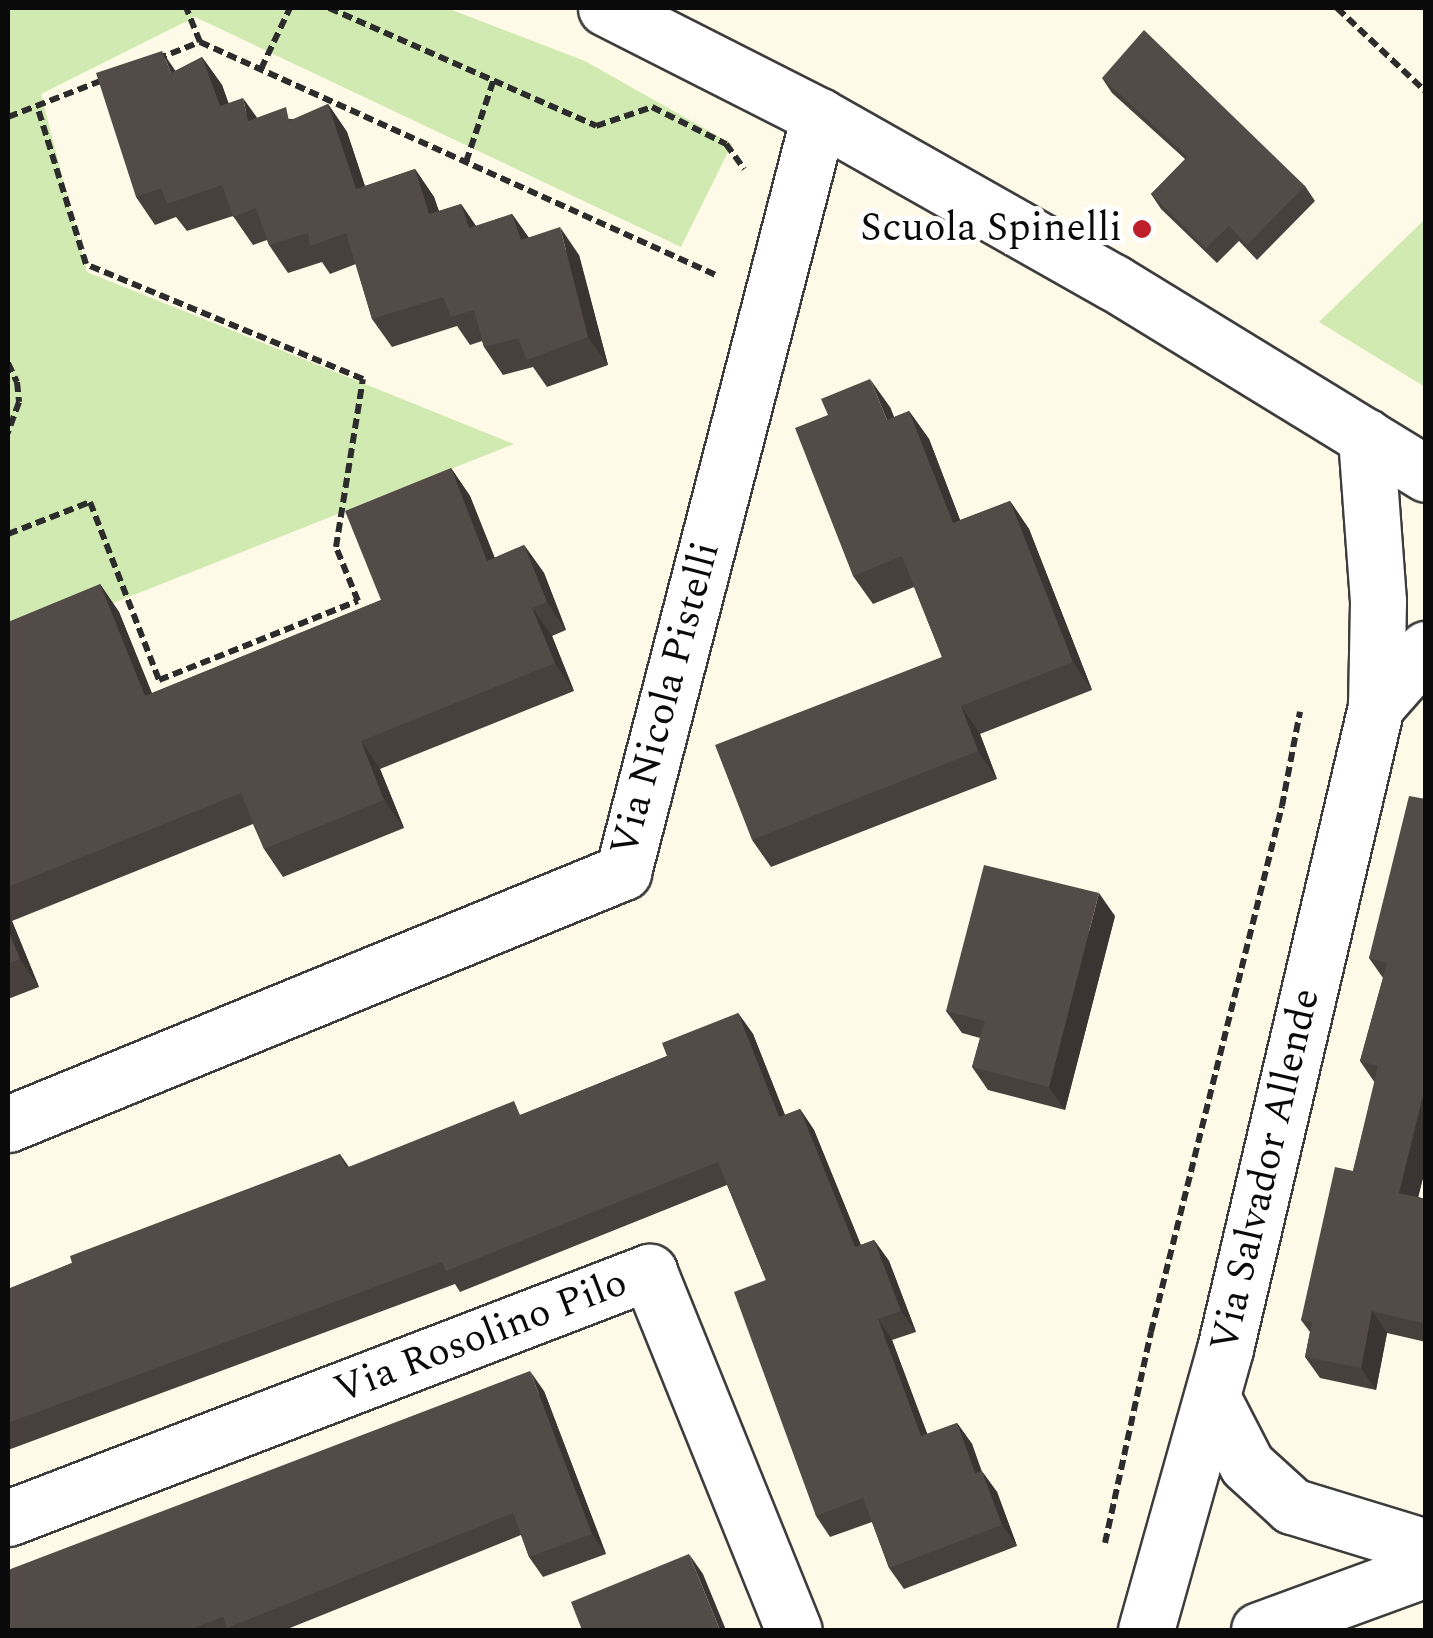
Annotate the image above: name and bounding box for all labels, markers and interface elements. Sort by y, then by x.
place label: Scuola Spinelli [860,205,1122,253]
marker: Scuola Spinelli [1131,218,1153,240]
street label: Via Nicola Pistelli [601,537,731,861]
street label: Via Salvador Allende [1201,984,1331,1356]
street label: Via Rosolino Pilo [328,1259,634,1415]

